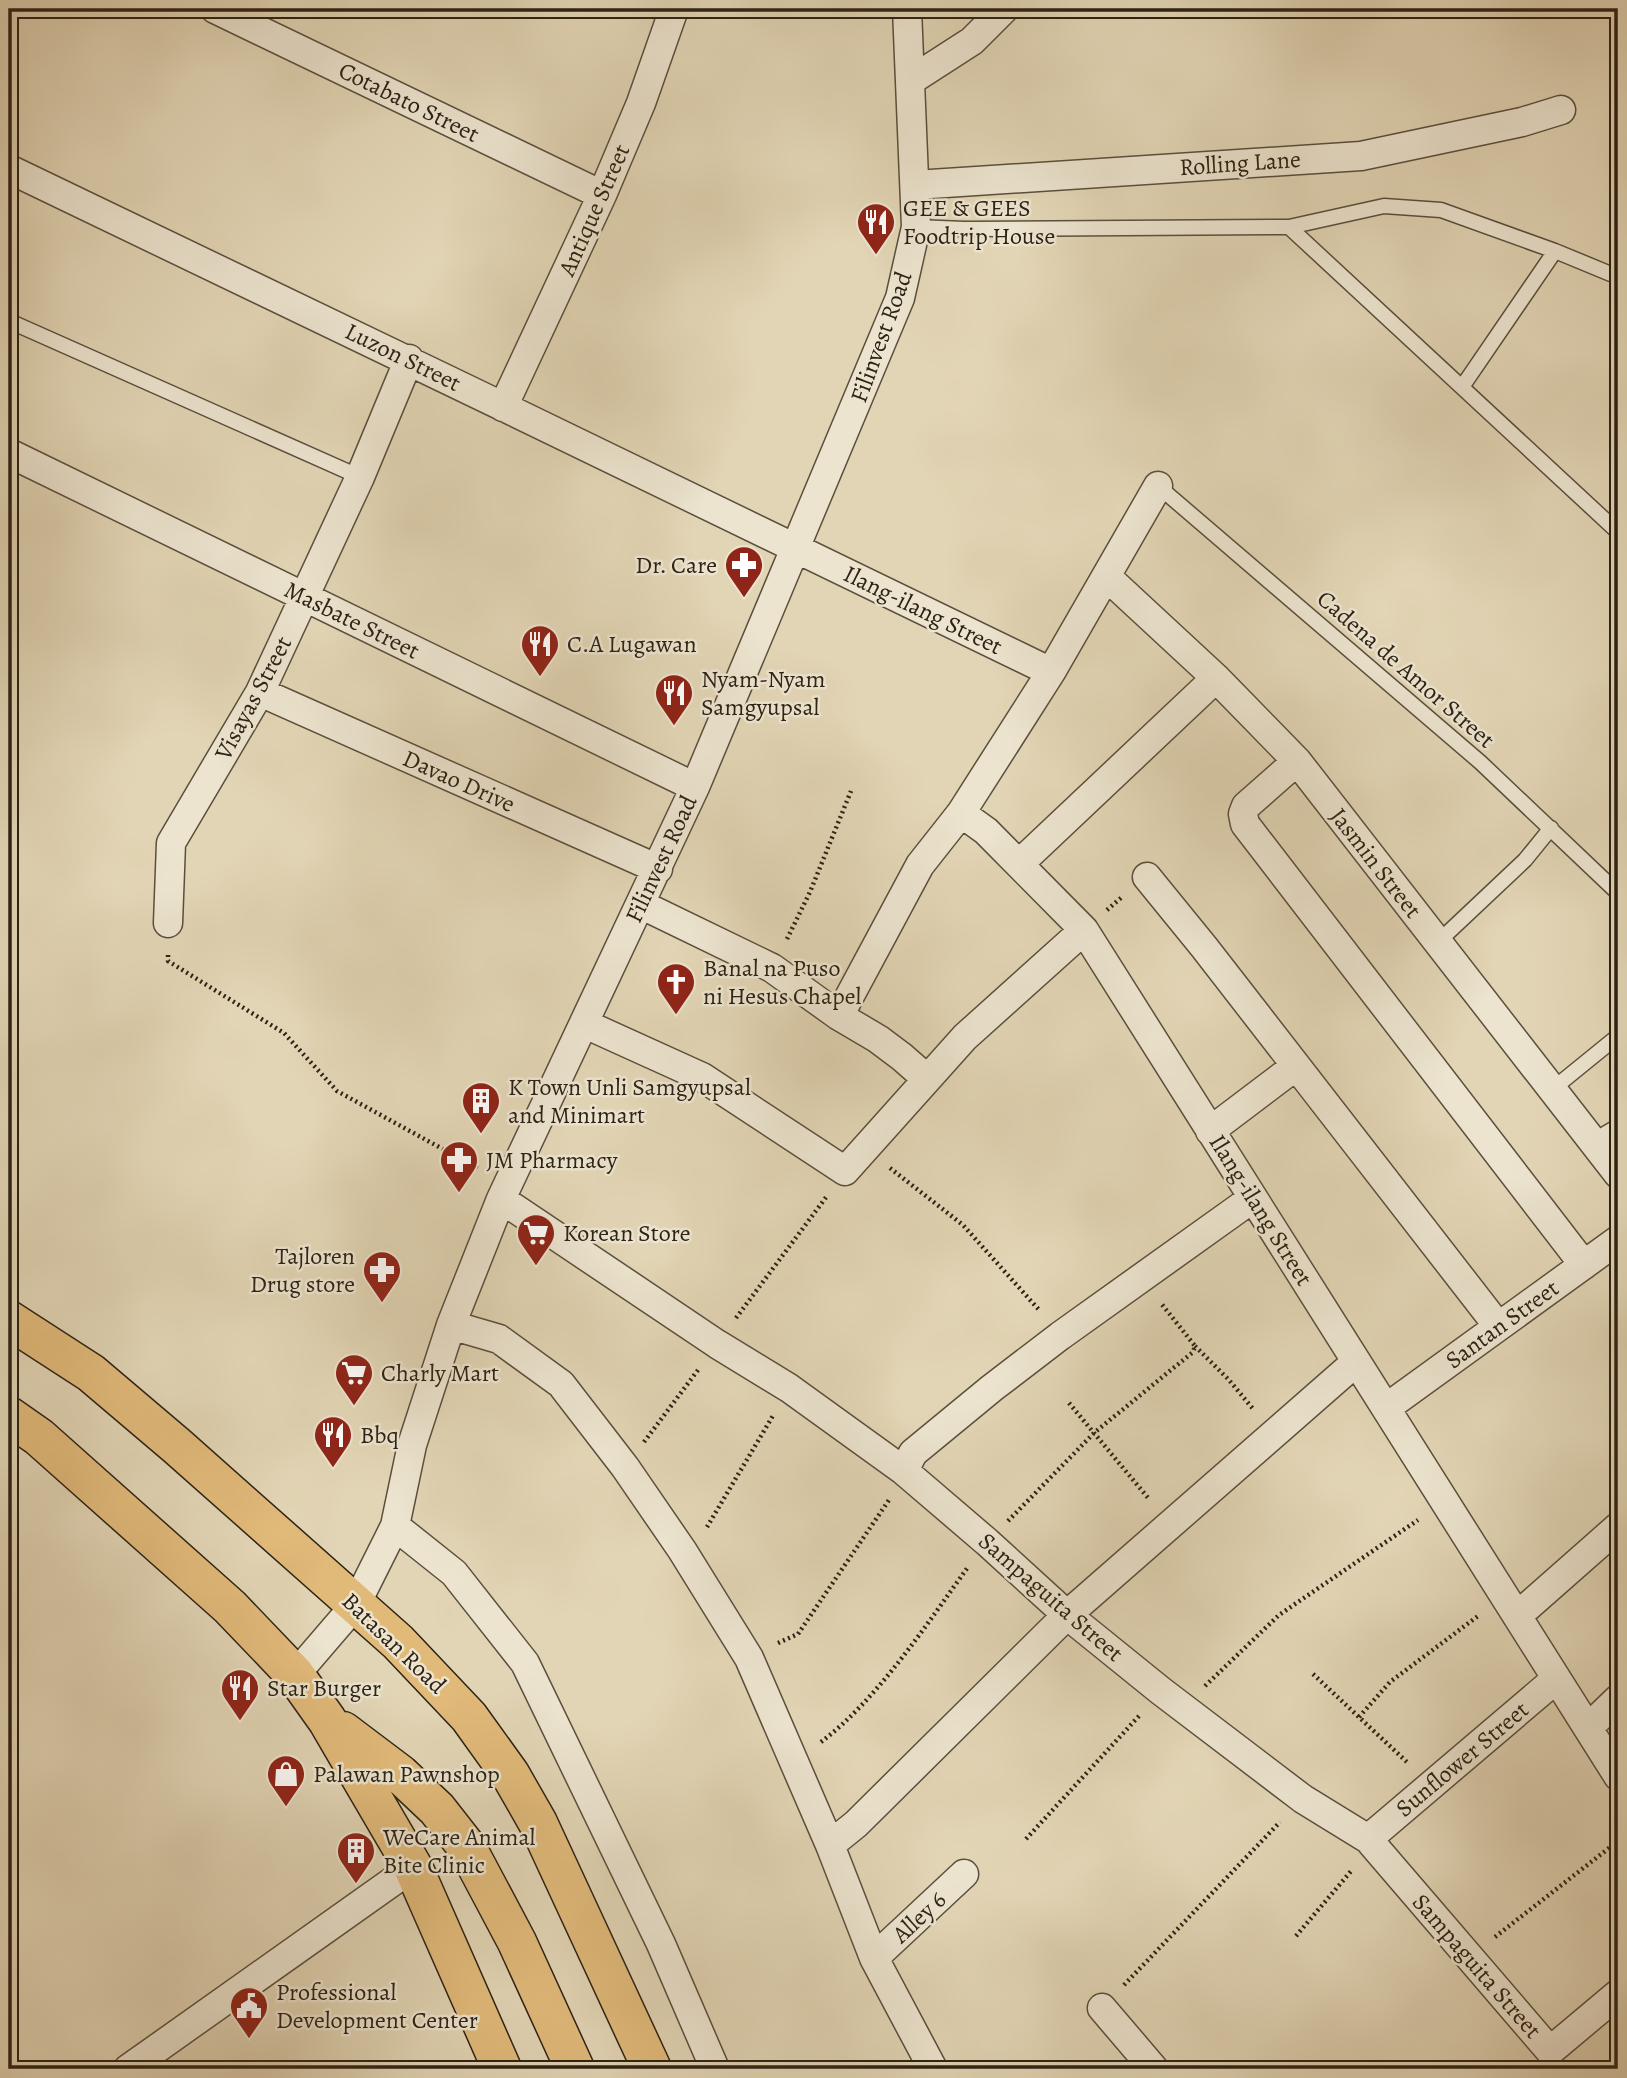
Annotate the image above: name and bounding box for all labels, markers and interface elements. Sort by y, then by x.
street label: Cotabato Street [333,54,485,150]
street label: Antique Street [550,139,637,282]
street label: Rolling Lane [1178,143,1302,183]
place label: GEE & GEES Foodtrip House [903,192,1055,252]
restaurant icon: GEE & GEES Foodtrip House [855,201,897,256]
street label: Filinvest Road [842,267,920,407]
street label: Luzon Street [340,315,466,399]
pharmacy icon: Dr. Care [723,544,765,599]
place label: Dr. Care [635,549,717,581]
street label: Ilang-ilang Street [838,558,1008,662]
street label: Masbate Street [279,573,425,667]
street label: Cadena de Amor Street [1310,583,1502,755]
restaurant icon: C.A Lugawan [519,623,561,678]
place label: C.A Lugawan [567,628,697,660]
street label: Visayas Street [207,630,299,766]
place label: Nyam-Nyam Samgyupsal [701,663,825,723]
restaurant icon: Nyam-Nyam Samgyupsal [653,672,695,727]
street label: Davao Drive [398,742,520,820]
street label: Filinvest Road [618,790,705,928]
street label: Jasmin Street [1323,801,1429,925]
place label: Banal na Puso ni Hesus Chapel [703,952,862,1012]
church icon: Banal na Puso ni Hesus Chapel [655,961,697,1016]
place label: K Town Unli Samgyupsal and Minimart [508,1071,751,1131]
building icon: K Town Unli Samgyupsal and Minimart [460,1080,502,1135]
street label: Ilang-ilang Street [1202,1128,1320,1292]
pharmacy icon: JM Pharmacy [438,1139,480,1194]
place label: JM Pharmacy [486,1144,618,1176]
supermarket icon: Korean Store [515,1212,557,1267]
place label: Korean Store [563,1217,690,1249]
place label: Tajloren Drug store [250,1240,355,1300]
pharmacy icon: Tajloren Drug store [361,1249,403,1304]
street label: Santan Street [1439,1272,1565,1376]
supermarket icon: Charly Mart [333,1352,375,1407]
place label: Charly Mart [381,1357,499,1389]
restaurant icon: Bbq [312,1414,354,1469]
place label: Bbq [360,1419,399,1451]
street label: Sampaguita Street [972,1525,1130,1669]
street label: Batasan Road [335,1585,453,1701]
restaurant icon: Star Burger [219,1667,261,1722]
place label: Star Burger [267,1672,381,1704]
street label: Sunflower Street [1389,1694,1535,1824]
shop icon: Palawan Pawnshop [265,1753,307,1808]
place label: Palawan Pawnshop [313,1758,500,1790]
place label: WeCare Animal Bite Clinic [382,1821,536,1881]
building icon: WeCare Animal Bite Clinic [335,1830,377,1885]
street label: Alley 6 [884,1884,953,1951]
street label: Sampaguita Street [1405,1887,1549,2045]
place label: Professional Development Center [276,1976,478,2036]
public building icon: Professional Development Center [228,1985,270,2040]

